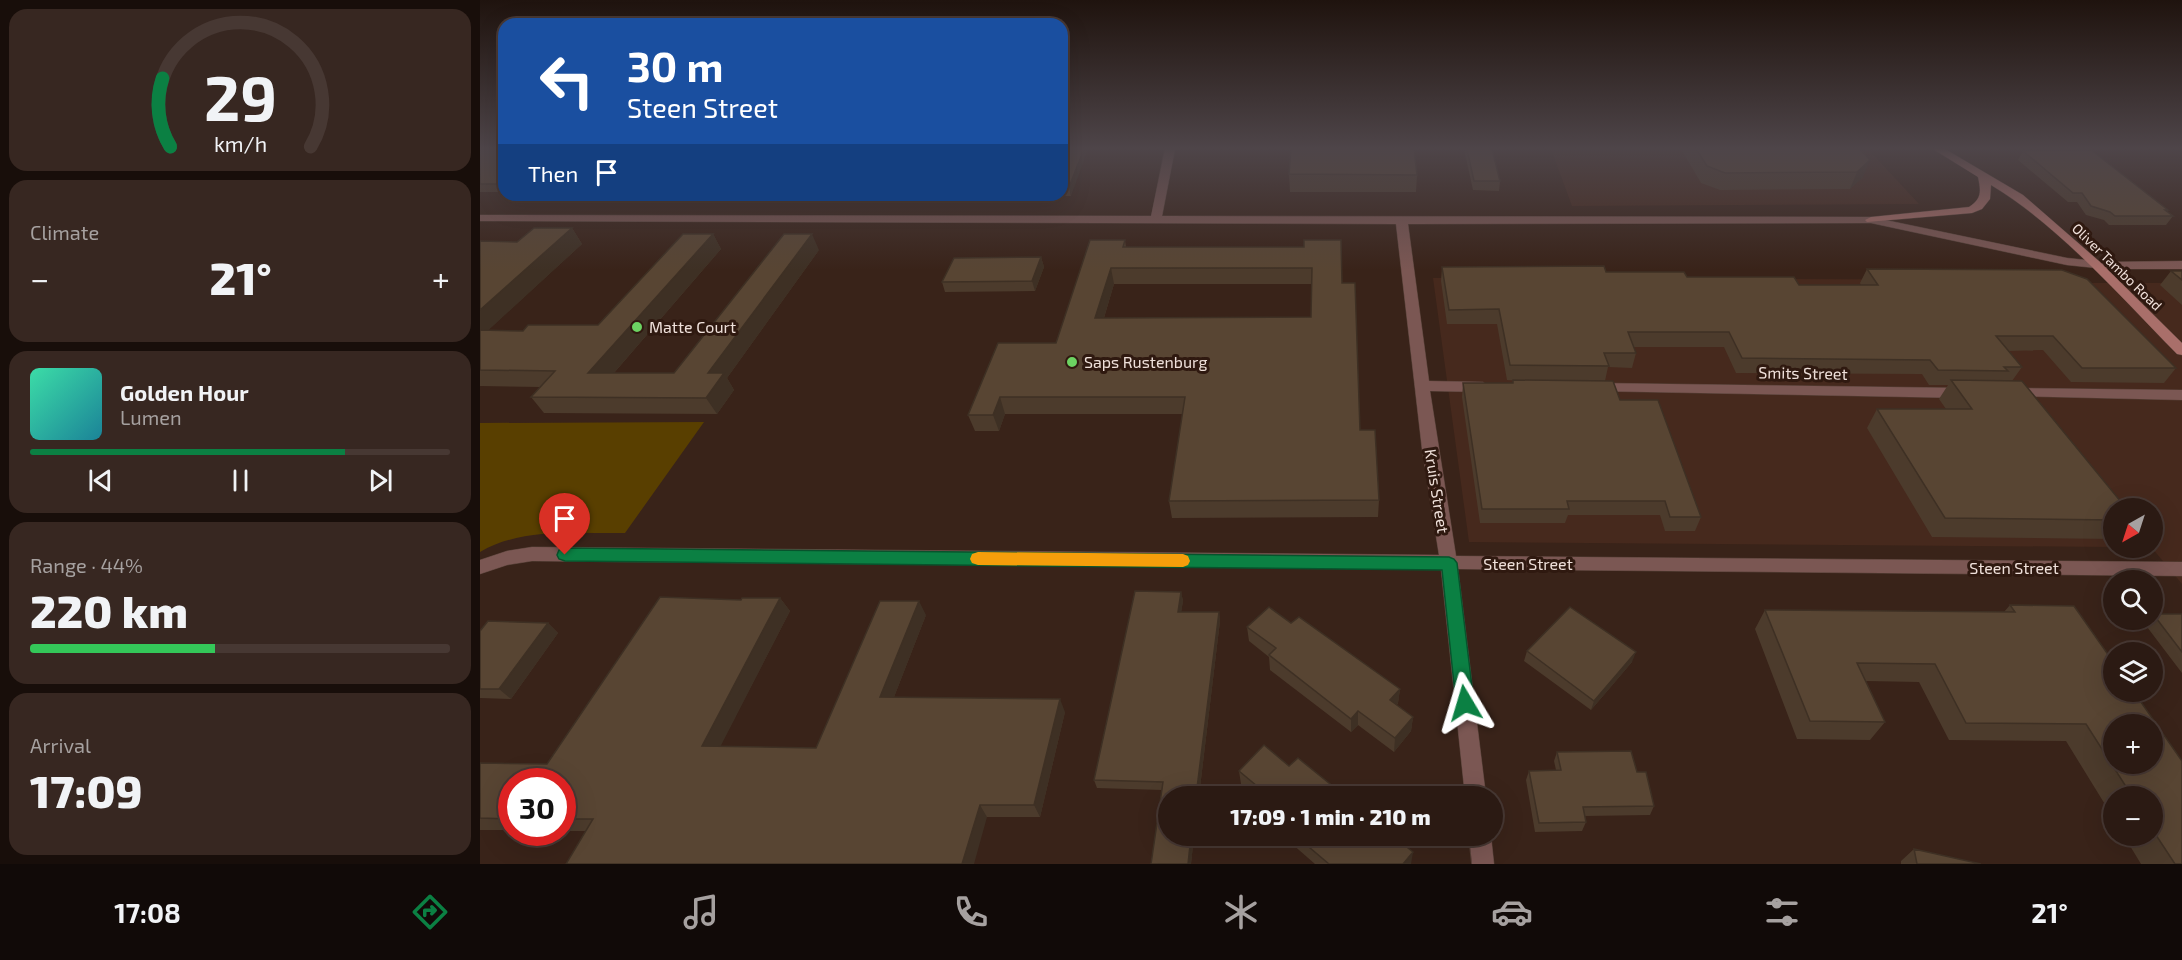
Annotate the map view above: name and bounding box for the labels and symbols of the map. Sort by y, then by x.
street label: Oliver Tambo Road [2069,220,2166,314]
place label: Matte Court [649,317,736,336]
marker: Matte Court [630,320,644,334]
place label: Saps Rustenburg [1084,352,1207,371]
marker: Saps Rustenburg [1065,355,1079,369]
street label: Smits Street [1758,362,1848,383]
street label: Kruis Street [1421,447,1454,534]
pin [539,493,590,555]
north arrow [2103,498,2163,558]
street label: Steen Street [1483,554,1573,573]
street label: Steen Street [1969,558,2059,577]
position arrow [1433,671,1497,735]
speed limit sign: 30 [498,768,576,846]

